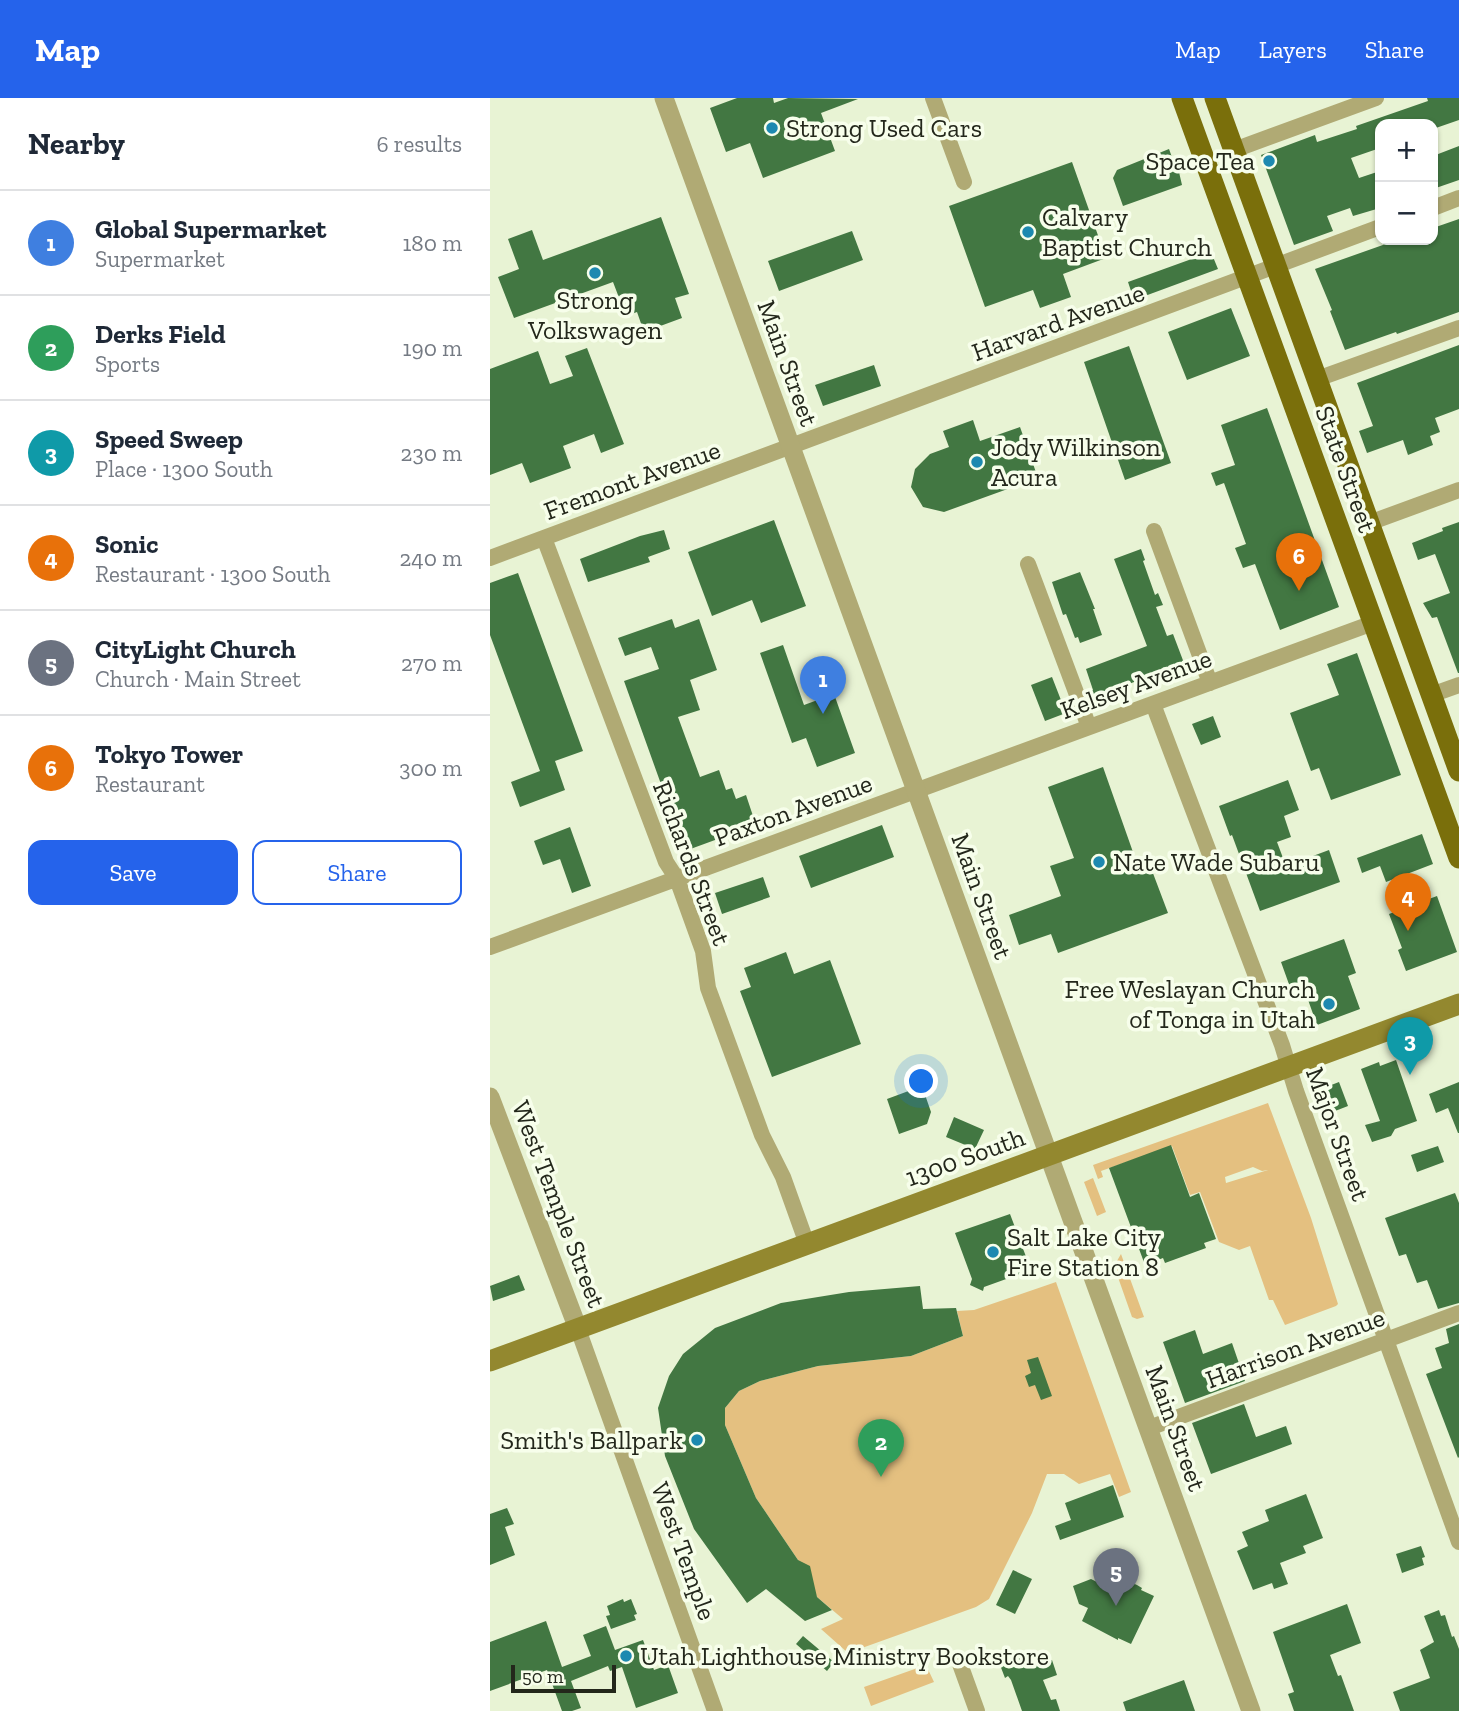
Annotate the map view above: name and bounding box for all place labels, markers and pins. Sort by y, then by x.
place label: Strong Used Cars [786,112,982,144]
marker: Strong Used Cars [764,120,780,136]
place label: Space Tea [1145,145,1255,177]
marker: Space Tea [1261,153,1277,169]
place label: Calvary Baptist Church [1042,201,1212,263]
marker: Calvary Baptist Church [1020,224,1036,240]
marker: Strong Volkswagen [587,265,603,281]
place label: Strong Volkswagen [527,284,662,346]
place label: Jody Wilkinson Acura [991,431,1161,493]
marker: Jody Wilkinson Acura [969,454,985,470]
pin: 6 [1276,533,1322,591]
pin: 1 [800,656,846,714]
place label: Nate Wade Subaru [1113,846,1320,878]
marker: Nate Wade Subaru [1091,854,1107,870]
pin: 4 [1385,873,1431,931]
place label: Free Weslayan Church of Tonga in Utah [1064,973,1315,1035]
marker: Free Weslayan Church of Tonga in Utah [1321,996,1337,1012]
pin: 3 [1387,1017,1433,1075]
place label: Salt Lake City Fire Station 8 [1007,1221,1162,1283]
marker: Salt Lake City Fire Station 8 [985,1244,1001,1260]
pin: 2 [858,1419,904,1477]
place label: Smith's Ballpark [500,1424,683,1456]
marker: Smith's Ballpark [689,1432,705,1448]
pin: 5 [1093,1548,1139,1606]
place label: Utah Lighthouse Ministry Bookstore [640,1640,1049,1672]
marker: Utah Lighthouse Ministry Bookstore [618,1648,634,1664]

